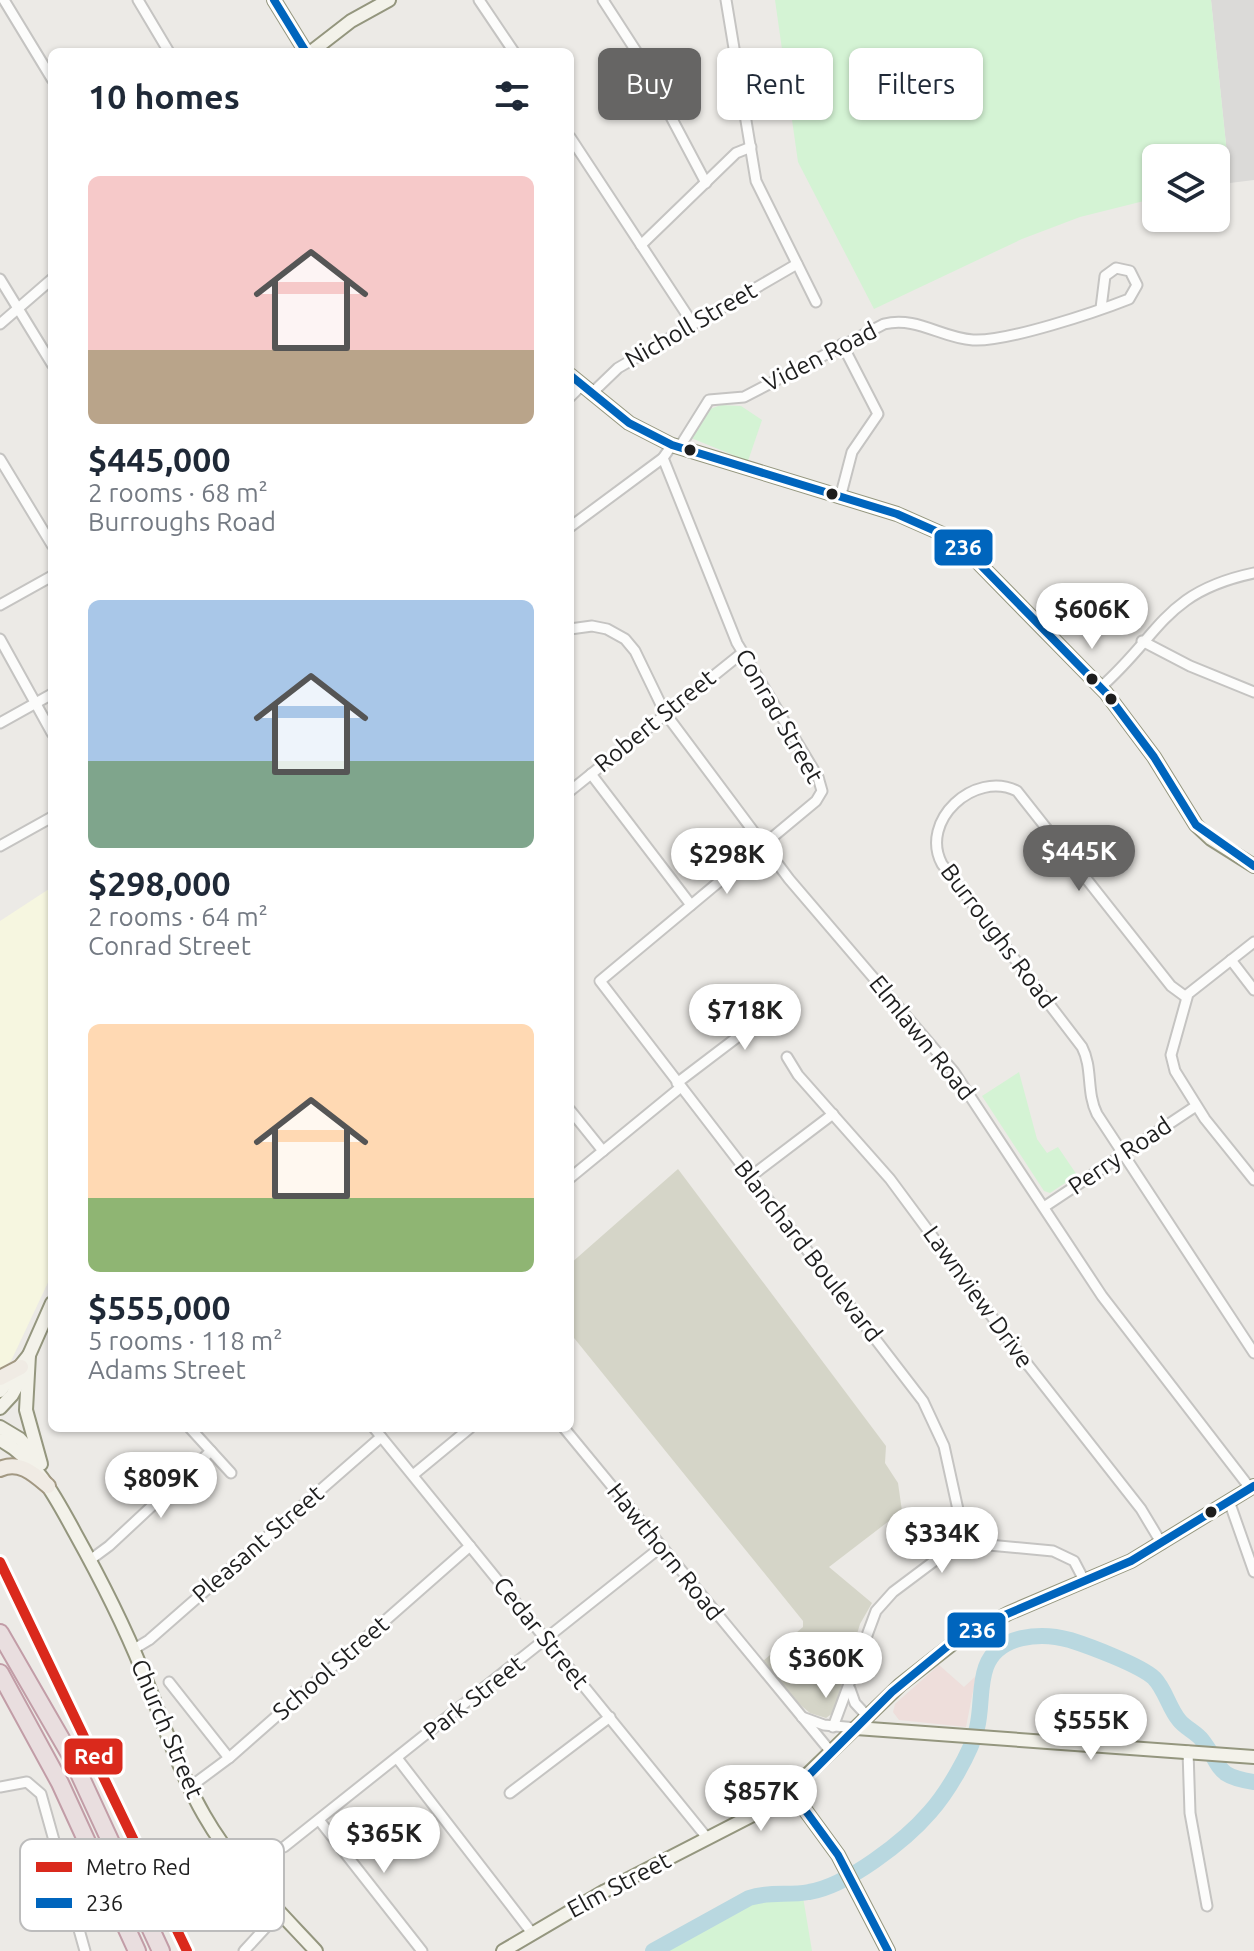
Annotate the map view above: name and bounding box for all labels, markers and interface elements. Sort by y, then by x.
chip: Buy [598,48,701,120]
chip: Rent [717,48,833,120]
chip: Filters [849,48,983,120]
icon: filters [490,74,534,118]
text: 10 homes [88,77,240,115]
map controls [1142,144,1230,232]
button: layers [1142,144,1230,232]
icon: home [239,228,383,372]
street label: Nicholl Street [620,276,762,373]
street label: Viden Road [759,316,881,397]
text: $445,000 [88,440,231,478]
unlabelled marker [682,442,698,458]
text: 2 rooms · 68 m² [88,478,268,507]
unlabelled marker [824,486,840,502]
text: Burroughs Road [88,507,276,536]
line badge: 236 [933,528,994,567]
text: 236 [944,534,982,559]
pin: $606K [1036,583,1148,651]
text: $606K [1054,594,1130,623]
street label: Conrad Street [730,644,829,788]
icon: home [239,652,383,796]
street label: Robert Street [589,663,721,777]
unlabelled marker [1084,671,1100,687]
unlabelled marker [1103,691,1119,707]
pin: $445K [1023,825,1135,893]
pin: $298K [671,828,783,896]
text: $445K [1041,836,1117,865]
text: $298K [689,839,765,868]
street label: Burroughs Road [935,858,1061,1013]
text: $298,000 [88,864,231,902]
text: 2 rooms · 64 m² [88,902,268,931]
text: Conrad Street [88,931,251,960]
street label: Elmlawn Road [864,970,981,1105]
pin: $718K [689,984,801,1052]
text: $718K [707,995,783,1024]
icon: home [239,1076,383,1220]
street label: Perry Road [1063,1111,1176,1200]
street label: Blanchard Boulevard [729,1154,888,1347]
street label: Lawnview Drive [918,1221,1039,1373]
text: $555,000 [88,1288,231,1326]
text: 5 rooms · 118 m² [88,1326,283,1355]
text: Adams Street [88,1355,246,1384]
pin: $809K [105,1452,217,1520]
text: $809K [123,1463,199,1492]
street label: Hawthorn Road [602,1478,729,1626]
street label: Pleasant Street [187,1479,329,1608]
unlabelled marker [1203,1504,1219,1520]
pin: $334K [886,1507,998,1575]
text: $334K [904,1518,980,1547]
street label: Cedar Street [488,1571,595,1694]
street label: School Street [267,1610,394,1725]
line badge: 236 [946,1611,1007,1649]
text: 236 [958,1617,996,1642]
pin: $360K [770,1632,882,1700]
text: $360K [788,1643,864,1672]
street label: Park Street [418,1650,530,1745]
street label: Church Street [126,1655,209,1803]
pin: $555K [1035,1694,1147,1762]
text: $555K [1053,1705,1129,1734]
line badge: Red [63,1737,124,1776]
text: Red [74,1743,114,1768]
pin: $857K [705,1765,817,1833]
text: $857K [723,1776,799,1805]
pin: $365K [328,1807,440,1875]
text: $365K [346,1818,422,1847]
legend [20,1839,284,1931]
street label: Elm Street [563,1846,675,1923]
text: Metro Red [86,1854,191,1879]
text: 236 [86,1890,123,1915]

